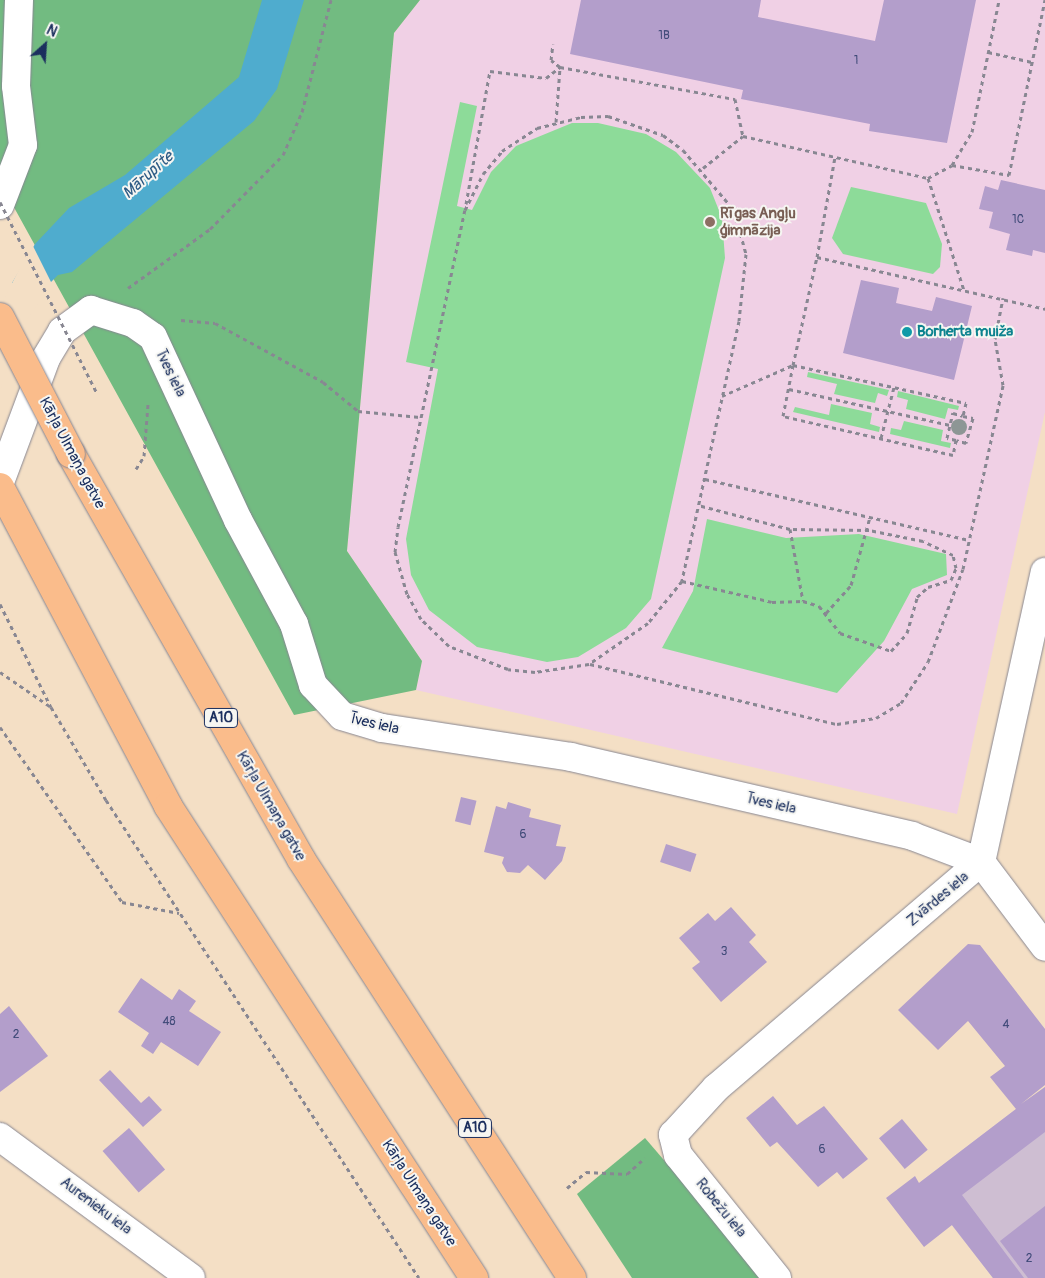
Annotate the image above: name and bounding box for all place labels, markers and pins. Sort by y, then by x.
place label: Rīgas Angļu ģimnāzija [720,204,796,239]
marker: Rīgas Angļu ģimnāzija [704,216,716,228]
place label: Borherta muiža [917,323,1013,341]
marker: Borherta muiža [901,326,913,338]

